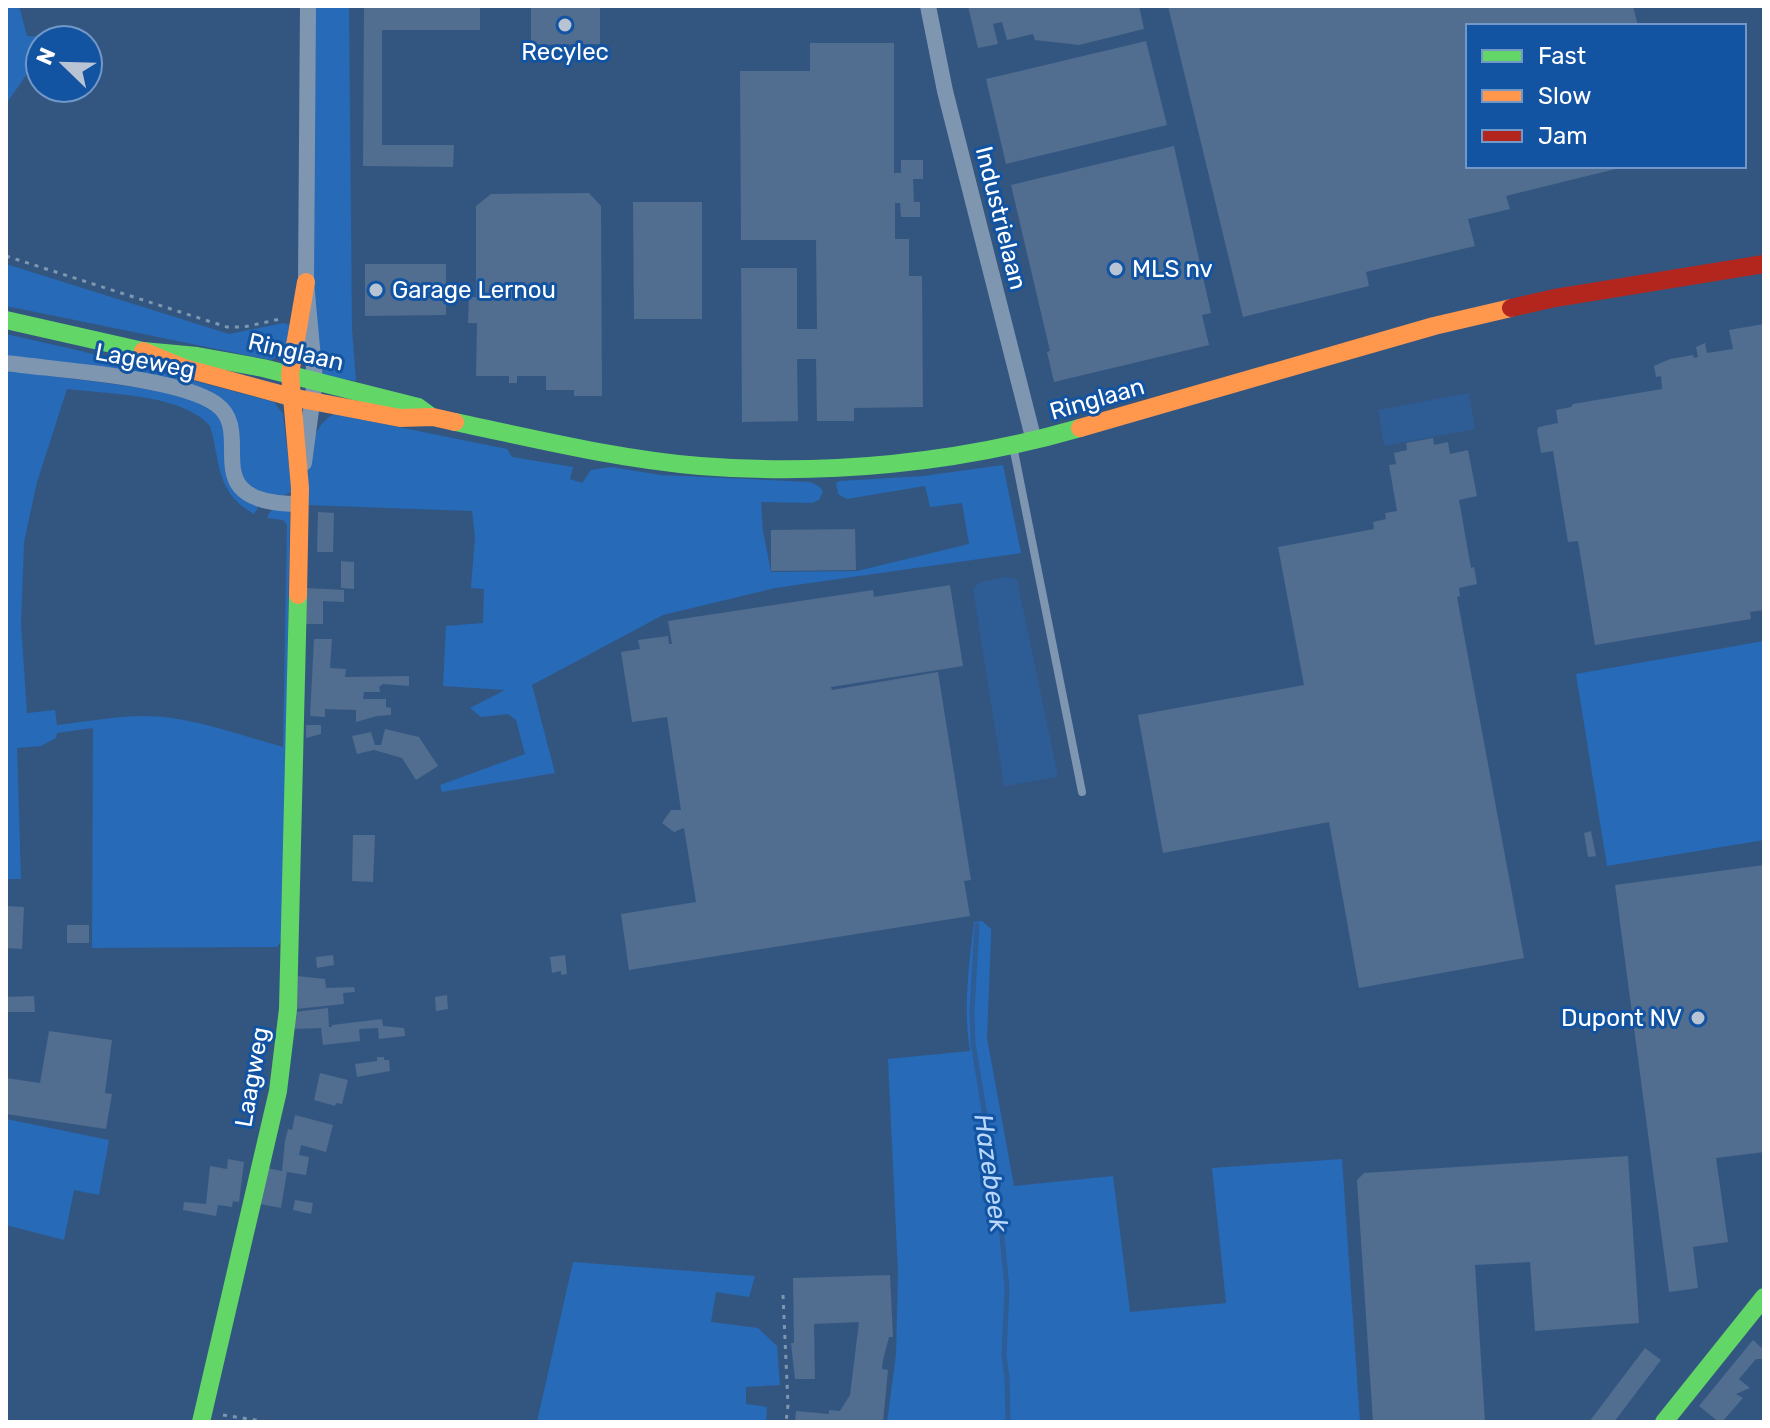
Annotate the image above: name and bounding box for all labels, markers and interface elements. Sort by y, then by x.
marker: Recylec [556,16,574,34]
north arrow [24,24,104,104]
legend [1466,24,1746,168]
place label: Recylec [521,38,609,66]
text: Fast [1538,42,1586,70]
text: N [31,44,62,69]
text: Slow [1538,82,1591,110]
text: Jam [1538,122,1588,150]
street label: Industrielaan [970,143,1032,293]
place label: MLS nv [1132,255,1213,283]
marker: MLS nv [1107,260,1125,278]
place label: Garage Lernou [392,276,556,304]
marker: Garage Lernou [367,281,385,299]
street label: Ringlaan [245,327,347,377]
street label: Lageweg [93,338,197,384]
street label: Ringlaan [1046,372,1148,426]
place label: Dupont NV [1561,1004,1682,1032]
marker: Dupont NV [1689,1009,1707,1027]
street label: Laagweg [229,1025,275,1129]
water label: Hazebeek [967,1112,1015,1235]

